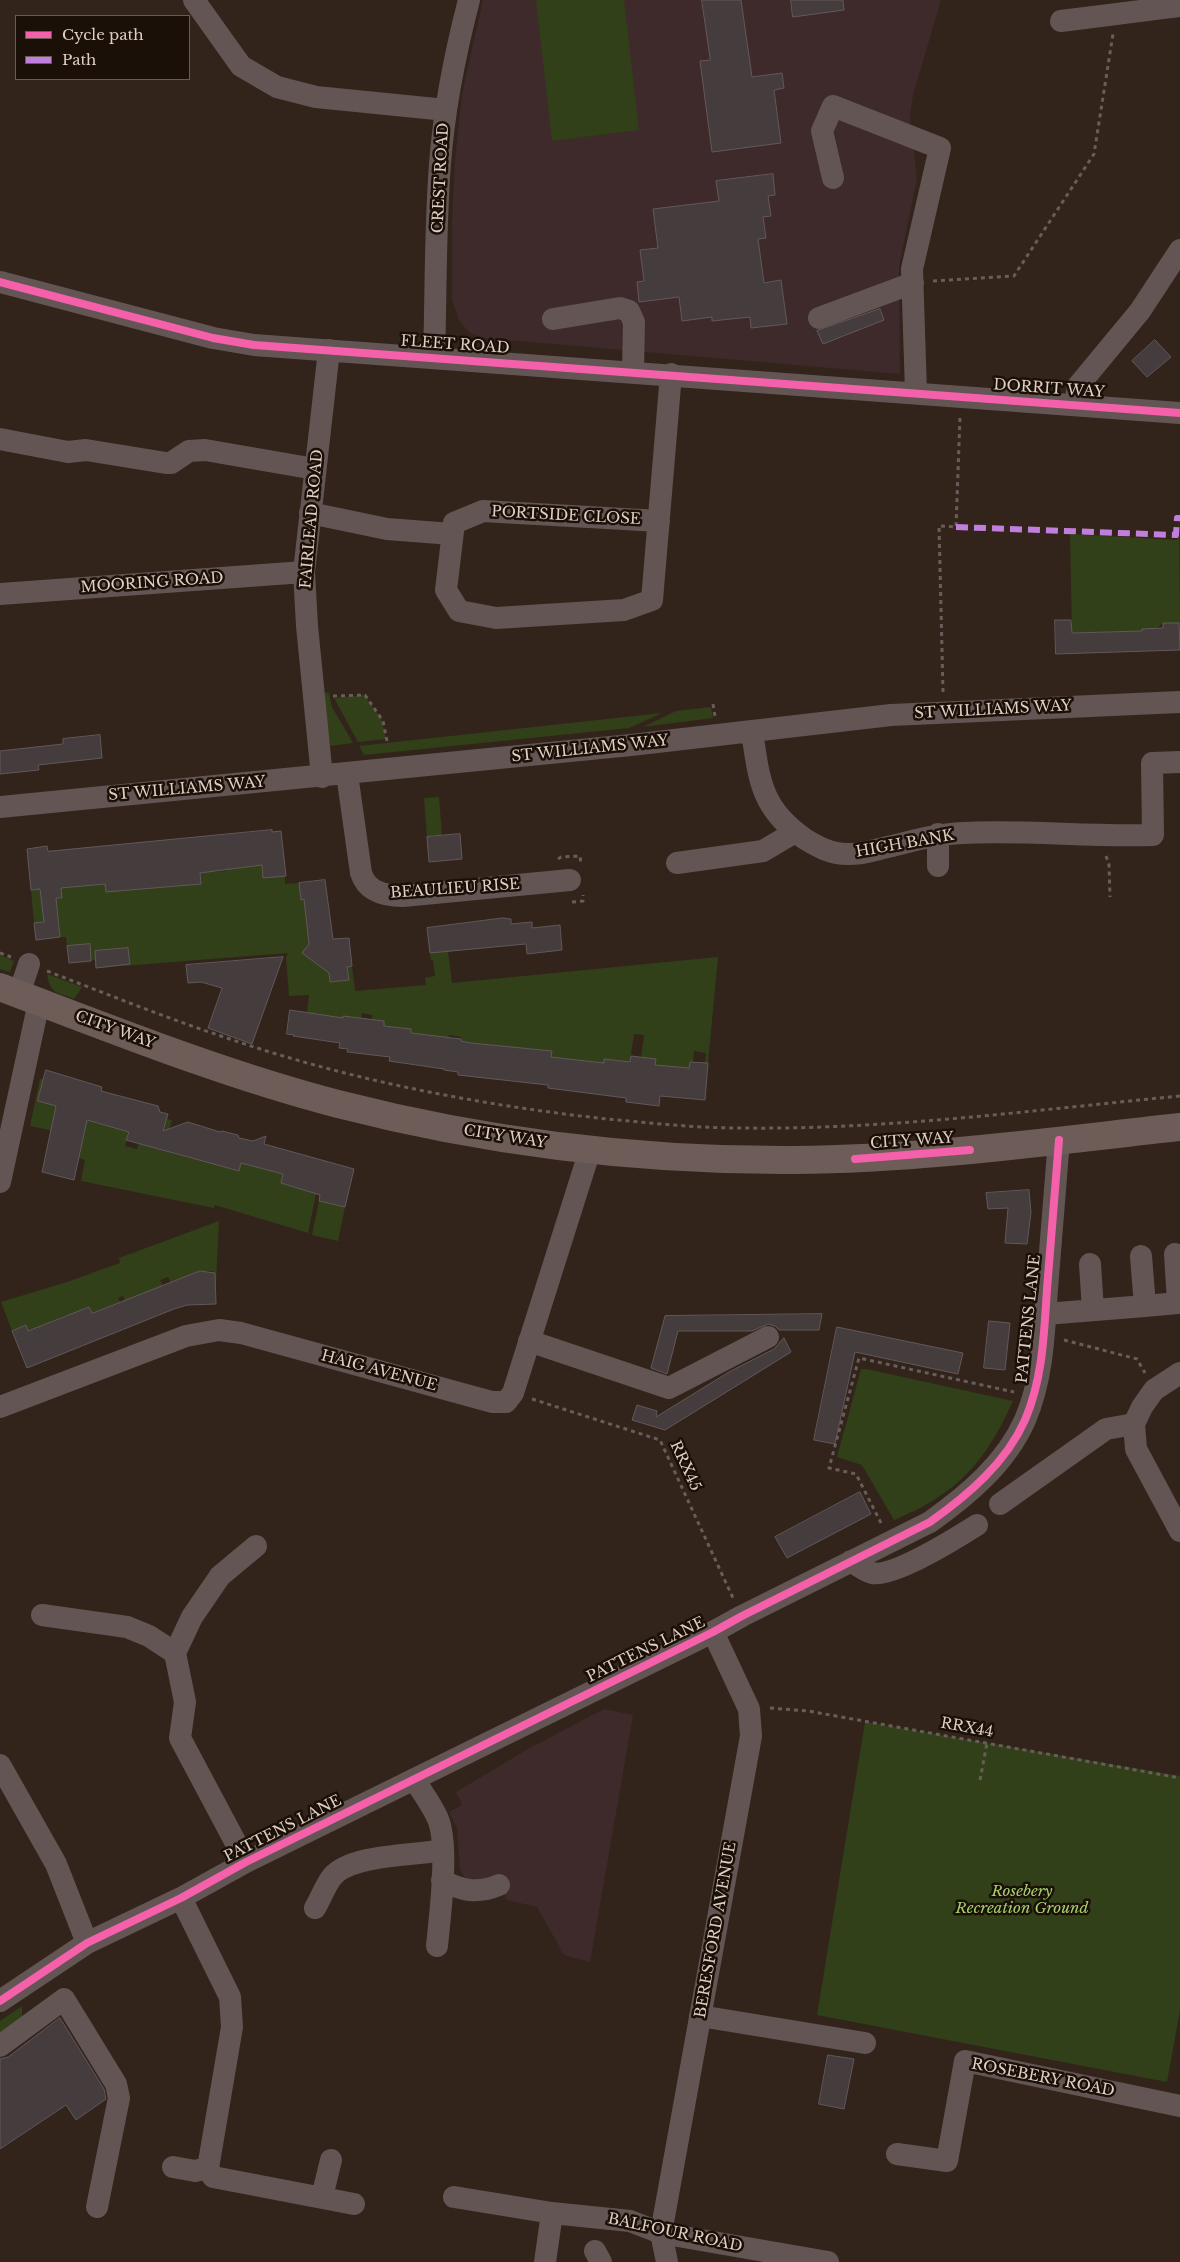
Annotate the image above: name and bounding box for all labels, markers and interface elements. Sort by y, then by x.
legend [15,15,190,80]
text: Cycle path [62,25,144,44]
text: Path [62,50,96,69]
street label: CREST ROAD [429,122,453,234]
street label: FLEET ROAD [400,332,510,358]
street label: DORRIT WAY [993,376,1105,402]
street label: FAIRLEAD ROAD [297,449,327,589]
street label: PORTSIDE CLOSE [491,503,641,529]
street label: MOORING ROAD [80,569,224,597]
street label: ST WILLIAMS WAY [914,697,1072,723]
street label: ST WILLIAMS WAY [511,732,669,766]
street label: ST WILLIAMS WAY [108,773,266,805]
street label: HIGH BANK [855,827,955,861]
street label: BEAULIEU RISE [389,875,521,903]
street label: CITY WAY [73,1007,157,1053]
street label: CITY WAY [462,1122,548,1152]
street label: CITY WAY [870,1129,954,1153]
street label: PATTENS LANE [1013,1254,1045,1384]
street label: HAIG AVENUE [319,1347,439,1395]
street label: RRX45 [666,1438,704,1494]
street label: PATTENS LANE [584,1614,708,1686]
street label: RRX44 [939,1714,995,1742]
street label: PATTENS LANE [221,1792,345,1866]
street label: BERESFORD AVENUE [692,1841,740,2019]
park label: Rosebery Recreation Ground [956,1883,1088,1918]
street label: ROSEBERY ROAD [970,2055,1116,2101]
street label: BALFOUR ROAD [606,2210,744,2256]

